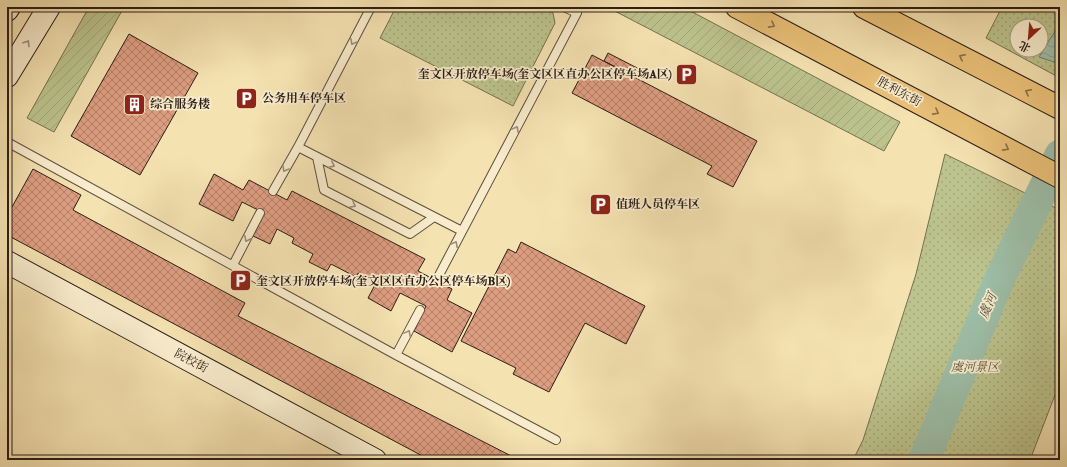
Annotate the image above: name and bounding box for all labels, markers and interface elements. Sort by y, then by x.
north arrow [1009,18,1049,58]
one-way arrow [767,20,775,28]
one-way arrow [350,37,357,45]
text: 北 [1017,38,1033,55]
one-way arrow [23,40,30,47]
one-way arrow [958,55,966,62]
parking icon: 奎文区开放停车场(奎文区区直办公区停车场A区) [674,61,700,87]
place label: 奎文区开放停车场(奎文区区直办公区停车场A区) [418,67,672,82]
street label: 胜利东街 [874,74,925,110]
parking icon: 公务用车停车区 [234,85,260,111]
one-way arrow [1025,89,1032,97]
building icon: 综合服务楼 [121,91,147,117]
place label: 公务用车停车区 [262,91,346,106]
place label: 综合服务楼 [150,97,210,112]
one-way arrow [932,107,939,114]
one-way arrow [511,126,518,133]
one-way arrow [1002,144,1009,151]
one-way arrow [328,160,335,167]
one-way arrow [282,165,290,172]
parking icon: 值班人员停车区 [587,191,613,217]
place label: 值班人员停车区 [616,197,700,212]
one-way arrow [349,200,356,208]
one-way arrow [244,235,251,242]
one-way arrow [450,241,458,248]
parking icon: 奎文区开放停车场(奎文区区直办公区停车场B区) [227,268,253,294]
place label: 奎文区开放停车场(奎文区区直办公区停车场B区) [256,274,510,289]
water label: 虞河 [976,289,1001,321]
one-way arrow [404,329,411,337]
street label: 院校街 [172,346,211,377]
park label: 虞河景区 [951,360,1001,375]

